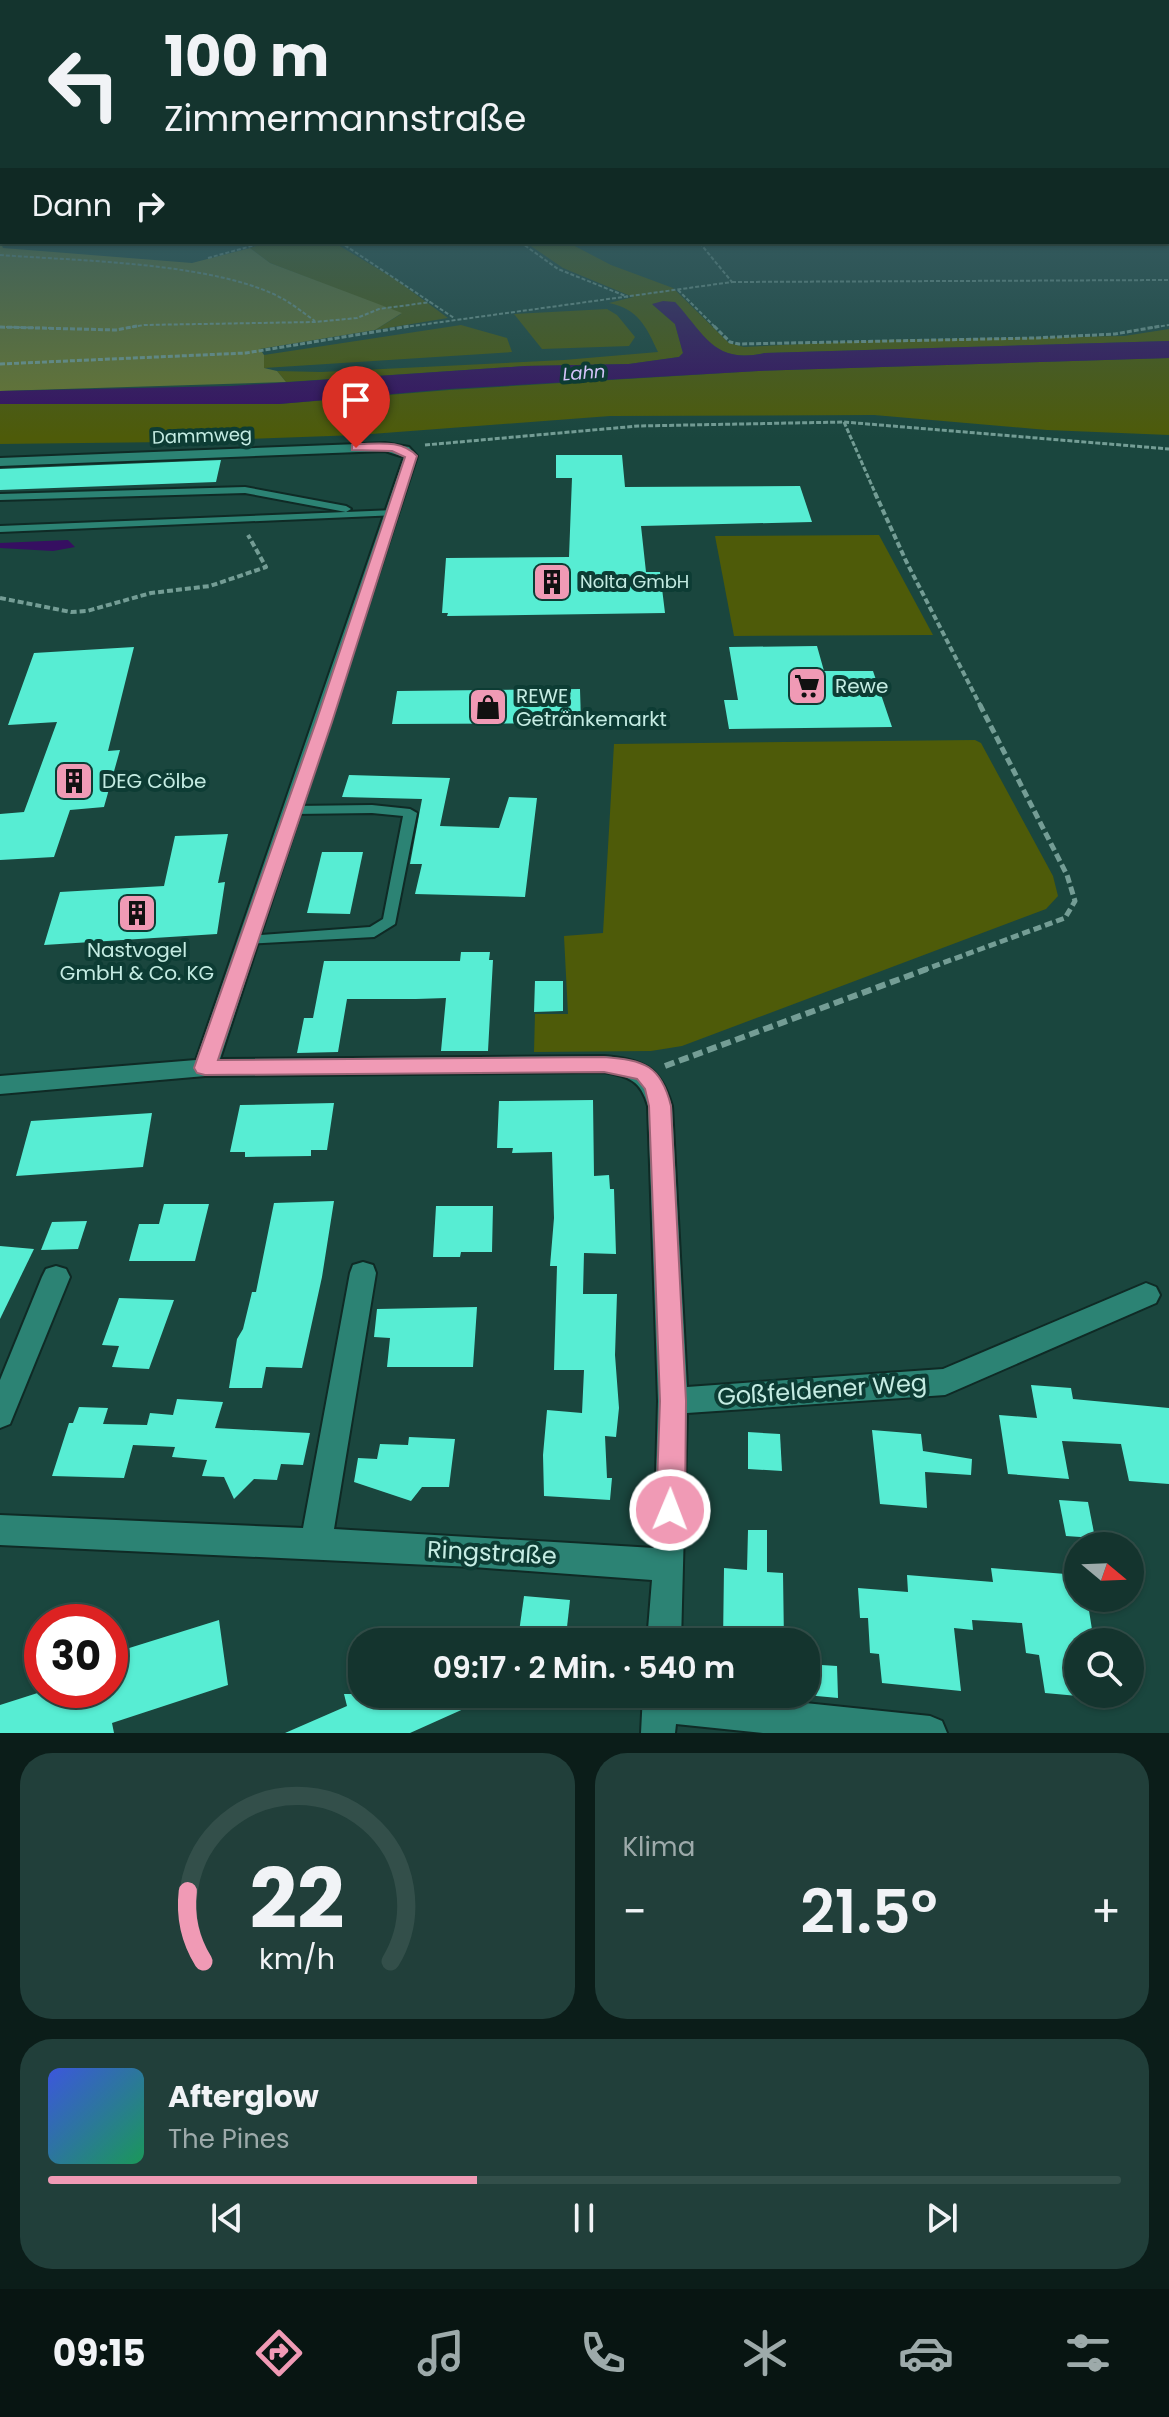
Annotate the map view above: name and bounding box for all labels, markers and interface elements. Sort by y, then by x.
text: 100 m [164,17,329,96]
icon: left [32,32,136,136]
text: Zimmermannstraße [164,93,526,144]
text: Dann [32,184,112,227]
icon: right [128,184,172,228]
water label: Lahn [562,359,606,386]
pin [322,366,390,448]
icon: arrive [334,378,378,422]
street label: Dammweg [152,421,252,450]
building icon: Nolta GmbH [531,561,573,603]
place label: Nolta GmbH [580,569,689,594]
supermarket icon: Rewe [786,665,828,707]
place label: Rewe [835,672,888,700]
place label: REWE Getränkemarkt [516,682,667,733]
shop icon: REWE Getränkemarkt [467,686,509,728]
building icon: DEG Cölbe [53,760,95,802]
place label: DEG Cölbe [102,767,206,795]
building icon: Nastvogel GmbH & Co. KG [116,892,158,934]
place label: Nastvogel GmbH & Co. KG [60,936,214,987]
street label: Goßfeldener Weg [716,1366,928,1413]
position arrow [628,1468,712,1552]
north arrow [1064,1532,1144,1612]
map controls [1064,1532,1144,1708]
street label: Ringstraße [426,1533,558,1572]
speed limit sign: 30 [24,1604,128,1708]
button: search [1064,1628,1144,1708]
text: 09:17 · 2 Min. · 540 m [433,1646,735,1689]
text: Klima [623,1829,695,1865]
text: 22 [250,1841,345,1957]
text: 21.5° [800,1870,937,1954]
text: − [623,1881,647,1942]
text: + [1091,1881,1121,1942]
text: km/h [259,1939,335,1979]
text: Afterglow [168,2075,319,2118]
text: The Pines [168,2121,290,2157]
icon: previous [205,2196,249,2240]
icon: pause [562,2196,606,2240]
icon: next [920,2196,964,2240]
icon: directions [251,2325,307,2381]
icon: music [413,2325,469,2381]
icon: phone [575,2325,631,2381]
icon: climate [737,2325,793,2381]
icon: car [898,2325,954,2381]
icon: filters [1060,2325,1116,2381]
text: 09:15 [53,2328,146,2379]

